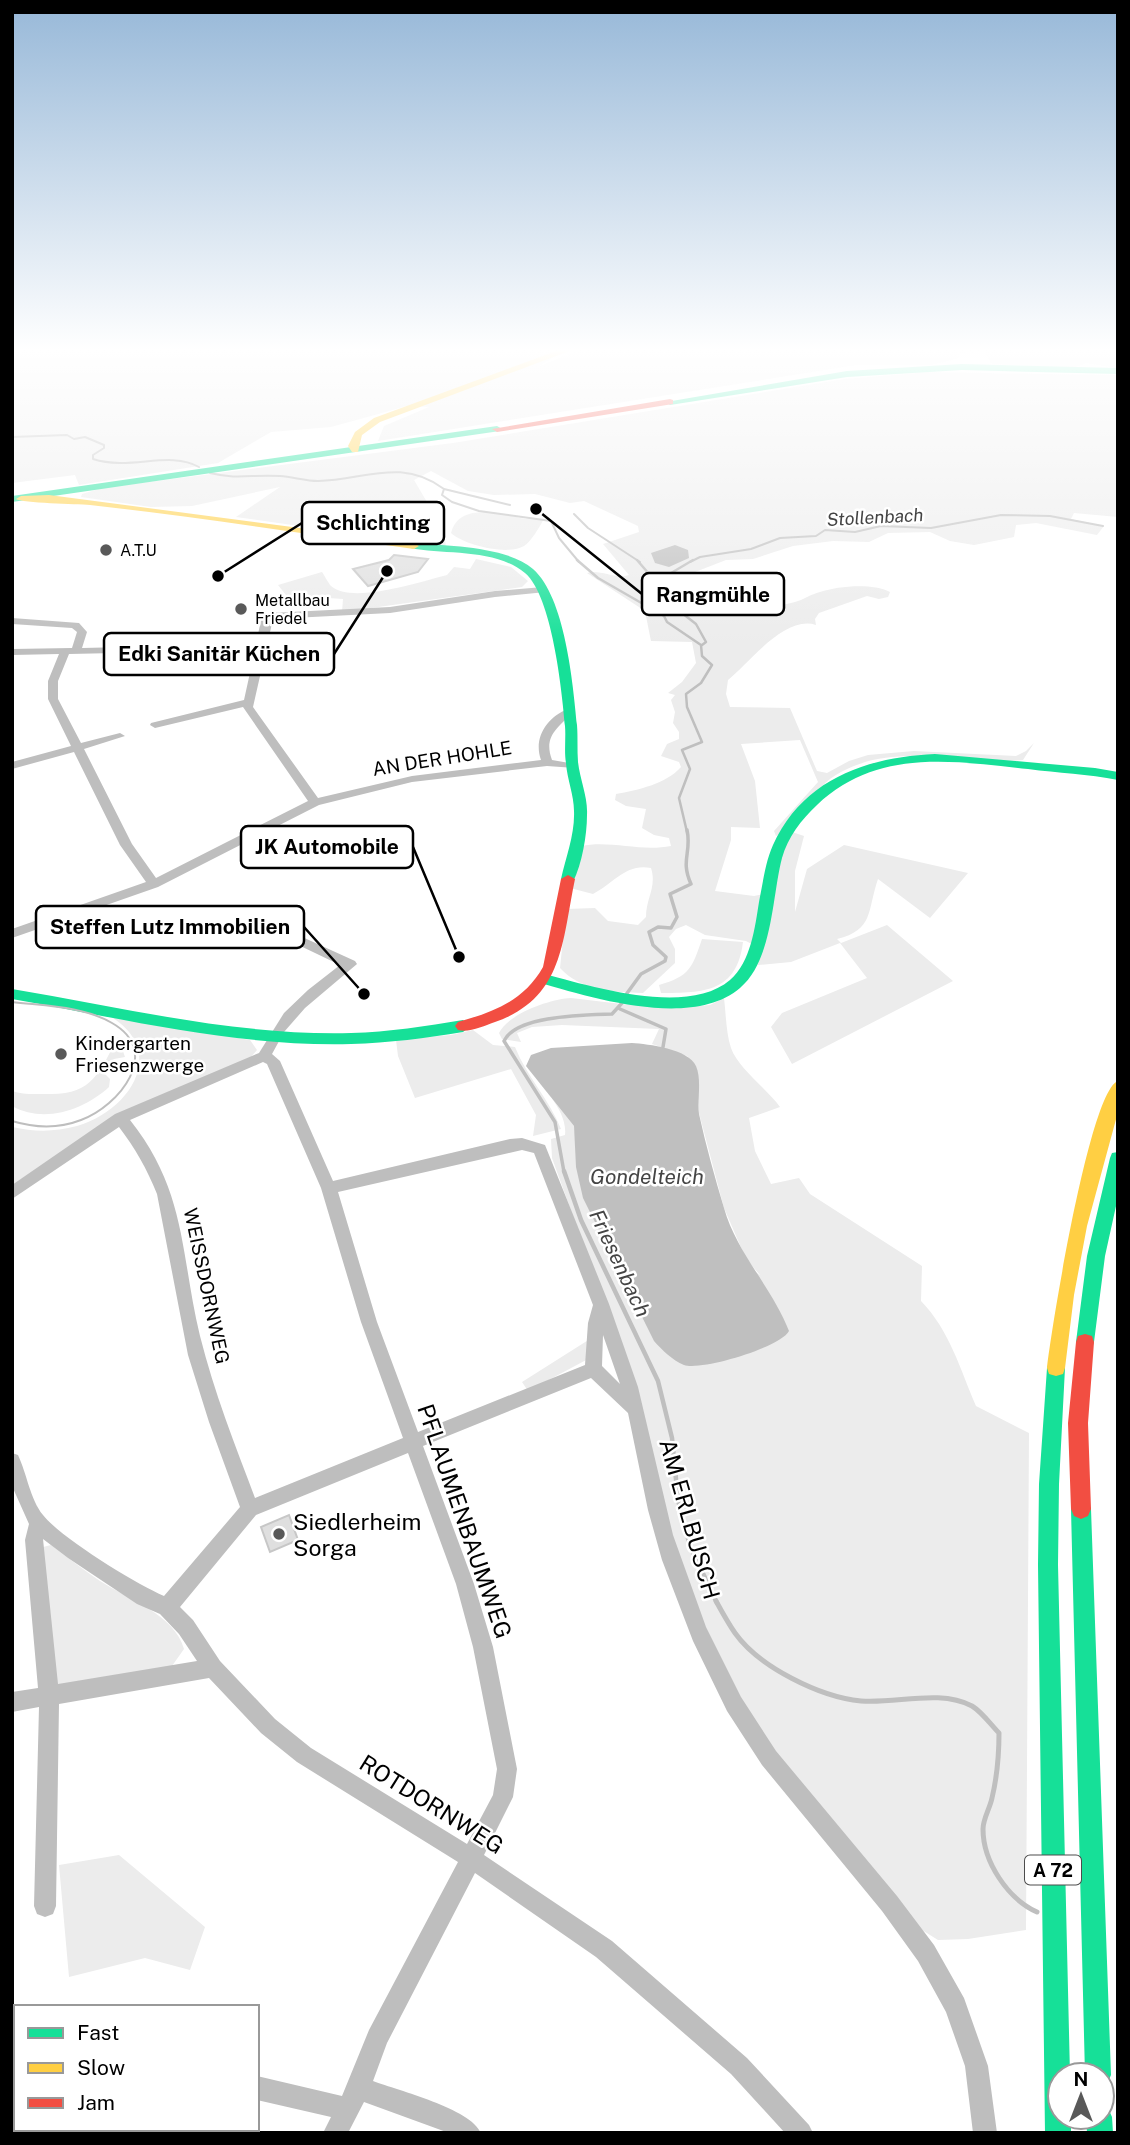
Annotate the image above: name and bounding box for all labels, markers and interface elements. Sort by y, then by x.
callout: Schlichting [302,502,444,544]
water label: Stollenbach [826,504,924,530]
text: Schlichting [316,510,430,535]
place label: A.T.U [120,541,157,560]
marker: A.T.U [98,542,114,558]
callout: Rangmühle [642,573,784,615]
text: Rangmühle [656,582,770,607]
place label: Metallbau Friedel [255,591,330,628]
marker: Metallbau Friedel [233,601,249,617]
callout: Edki Sanitär Küchen [104,633,334,675]
text: Edki Sanitär Küchen [118,641,320,666]
street label: AN DER HOHLE [371,736,513,780]
callout: JK Automobile [241,826,413,868]
text: JK Automobile [255,834,399,859]
callout: Steffen Lutz Immobilien [36,906,304,948]
text: Steffen Lutz Immobilien [50,914,290,939]
place label: Kindergarten Friesenzwerge [75,1032,204,1076]
marker: Kindergarten Friesenzwerge [53,1046,69,1062]
water label: Gondelteich [590,1164,704,1189]
water label: Friesenbach [584,1205,656,1321]
street label: WEISSDORNWEG [180,1206,234,1366]
street label: PFLAUMENBAUMWEG [412,1400,518,1642]
street label: AM ERLBUSCH [654,1436,726,1602]
place label: Siedlerheim Sorga [293,1508,421,1561]
marker: Siedlerheim Sorga [271,1526,287,1542]
street label: ROTDORNWEG [355,1749,509,1859]
road number: A 72 [1025,1856,1081,1884]
legend [14,2005,259,2131]
text: Fast [77,2020,119,2045]
text: Slow [77,2055,125,2080]
north arrow [1046,2061,1116,2131]
text: N [1074,2068,1088,2090]
text: Jam [77,2090,115,2115]

